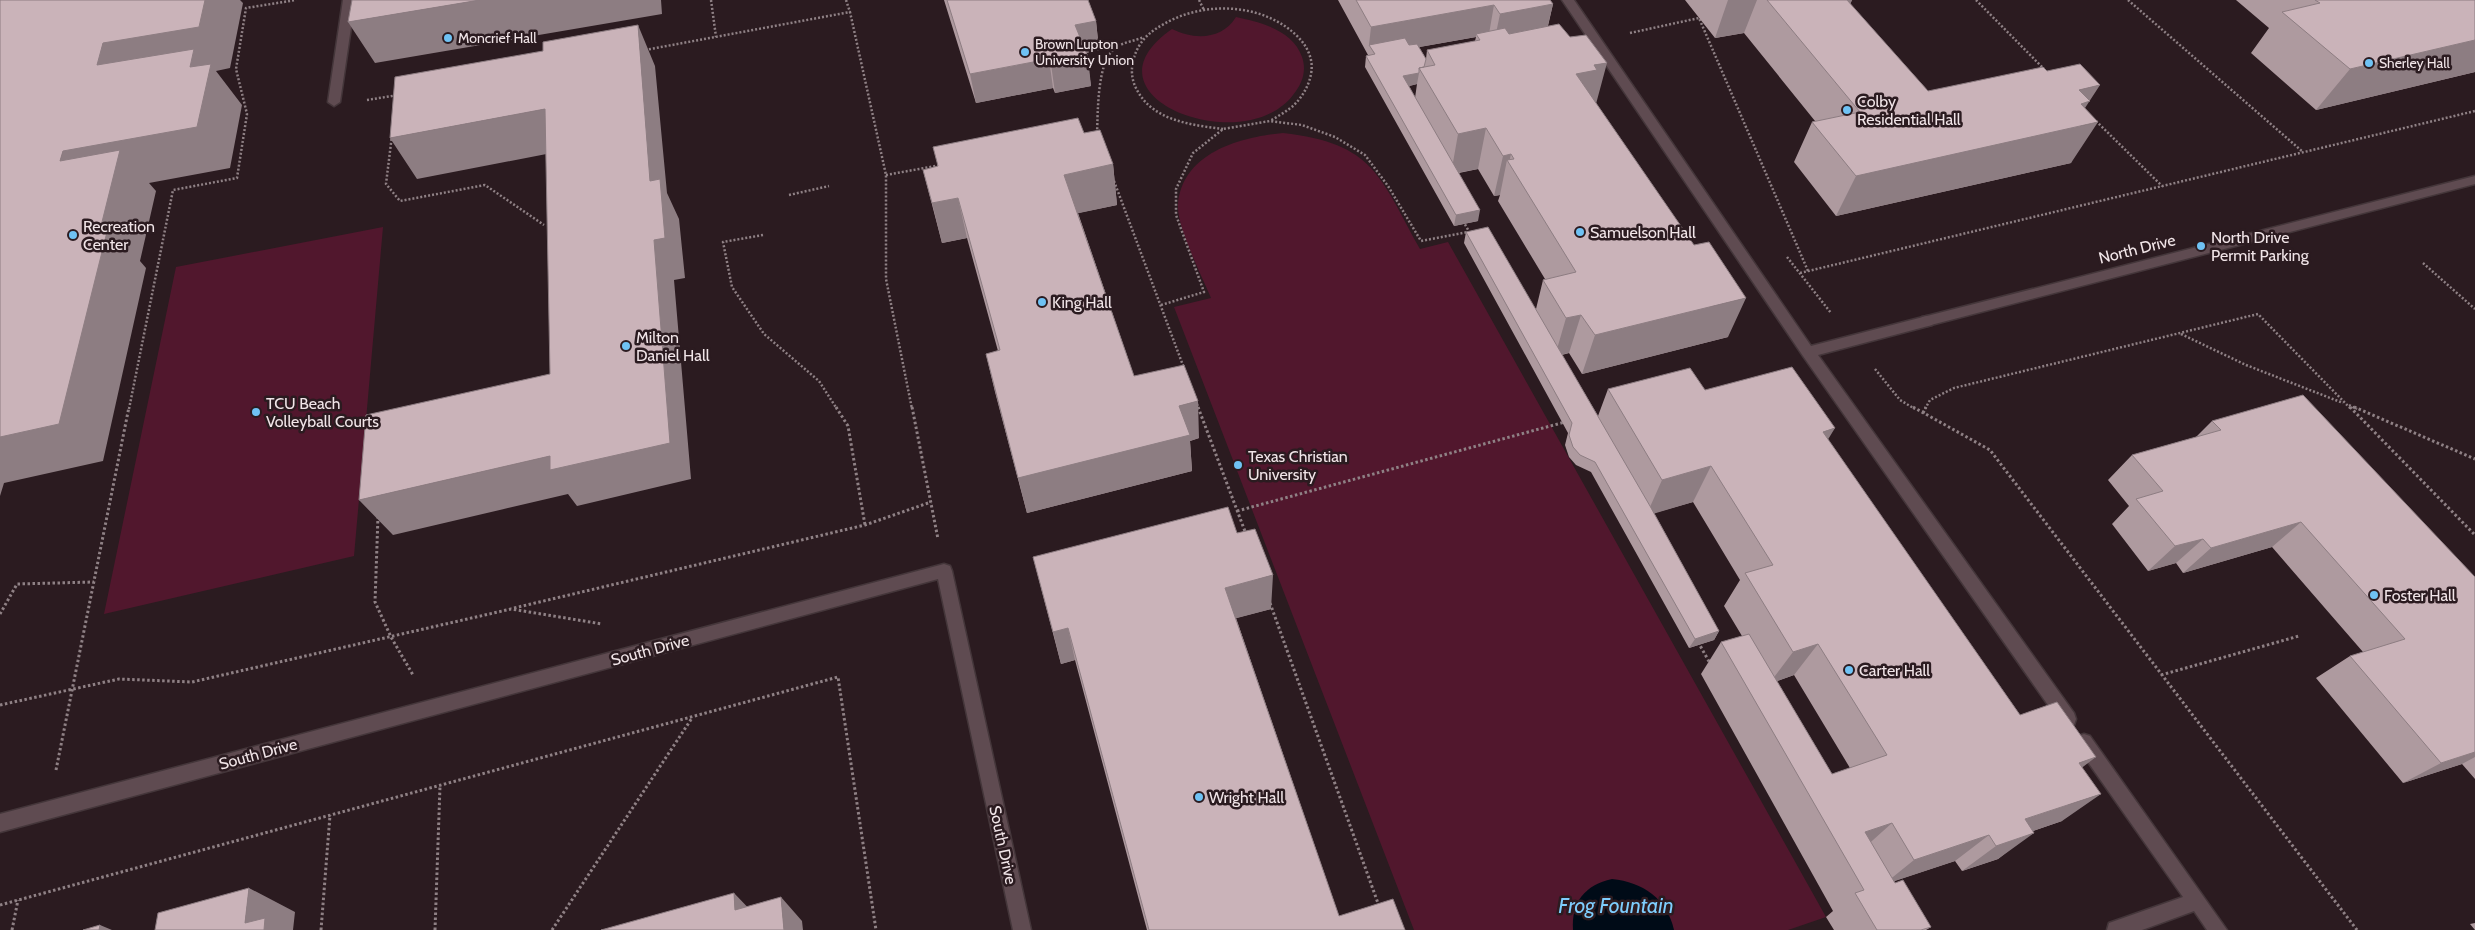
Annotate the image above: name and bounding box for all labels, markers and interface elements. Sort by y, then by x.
place label: Moncrief Hall [458,29,537,47]
marker: Moncrief Hall [442,32,454,44]
place label: Brown Lupton University Union [1035,35,1134,69]
marker: Brown Lupton University Union [1019,46,1031,58]
place label: Sherley Hall [2379,54,2451,72]
marker: Sherley Hall [2363,57,2375,69]
place label: Colby Residential Hall [1857,92,1961,129]
marker: Colby Residential Hall [1841,104,1853,116]
place label: Recreation Center [83,217,155,254]
place label: Samuelson Hall [1590,223,1696,242]
marker: Samuelson Hall [1574,226,1586,238]
place label: North Drive Permit Parking [2211,228,2310,265]
marker: Recreation Center [67,229,79,241]
street label: North Drive [2097,230,2177,268]
marker: North Drive Permit Parking [2195,240,2207,252]
place label: King Hall [1052,293,1112,312]
marker: King Hall [1036,296,1048,308]
place label: Milton Daniel Hall [636,328,710,365]
marker: Milton Daniel Hall [620,340,632,352]
place label: TCU Beach Volleyball Courts [266,394,379,431]
marker: TCU Beach Volleyball Courts [250,406,262,418]
place label: Texas Christian University [1248,447,1348,484]
marker: Texas Christian University [1232,459,1244,471]
place label: Foster Hall [2384,586,2456,605]
marker: Foster Hall [2368,589,2380,601]
street label: South Drive [609,630,691,670]
place label: Carter Hall [1859,661,1930,680]
marker: Carter Hall [1843,664,1855,676]
street label: South Drive [217,734,299,774]
place label: Wright Hall [1209,788,1284,807]
marker: Wright Hall [1193,791,1205,803]
street label: South Drive [985,804,1021,886]
water label: Frog Fountain [1558,893,1674,918]

